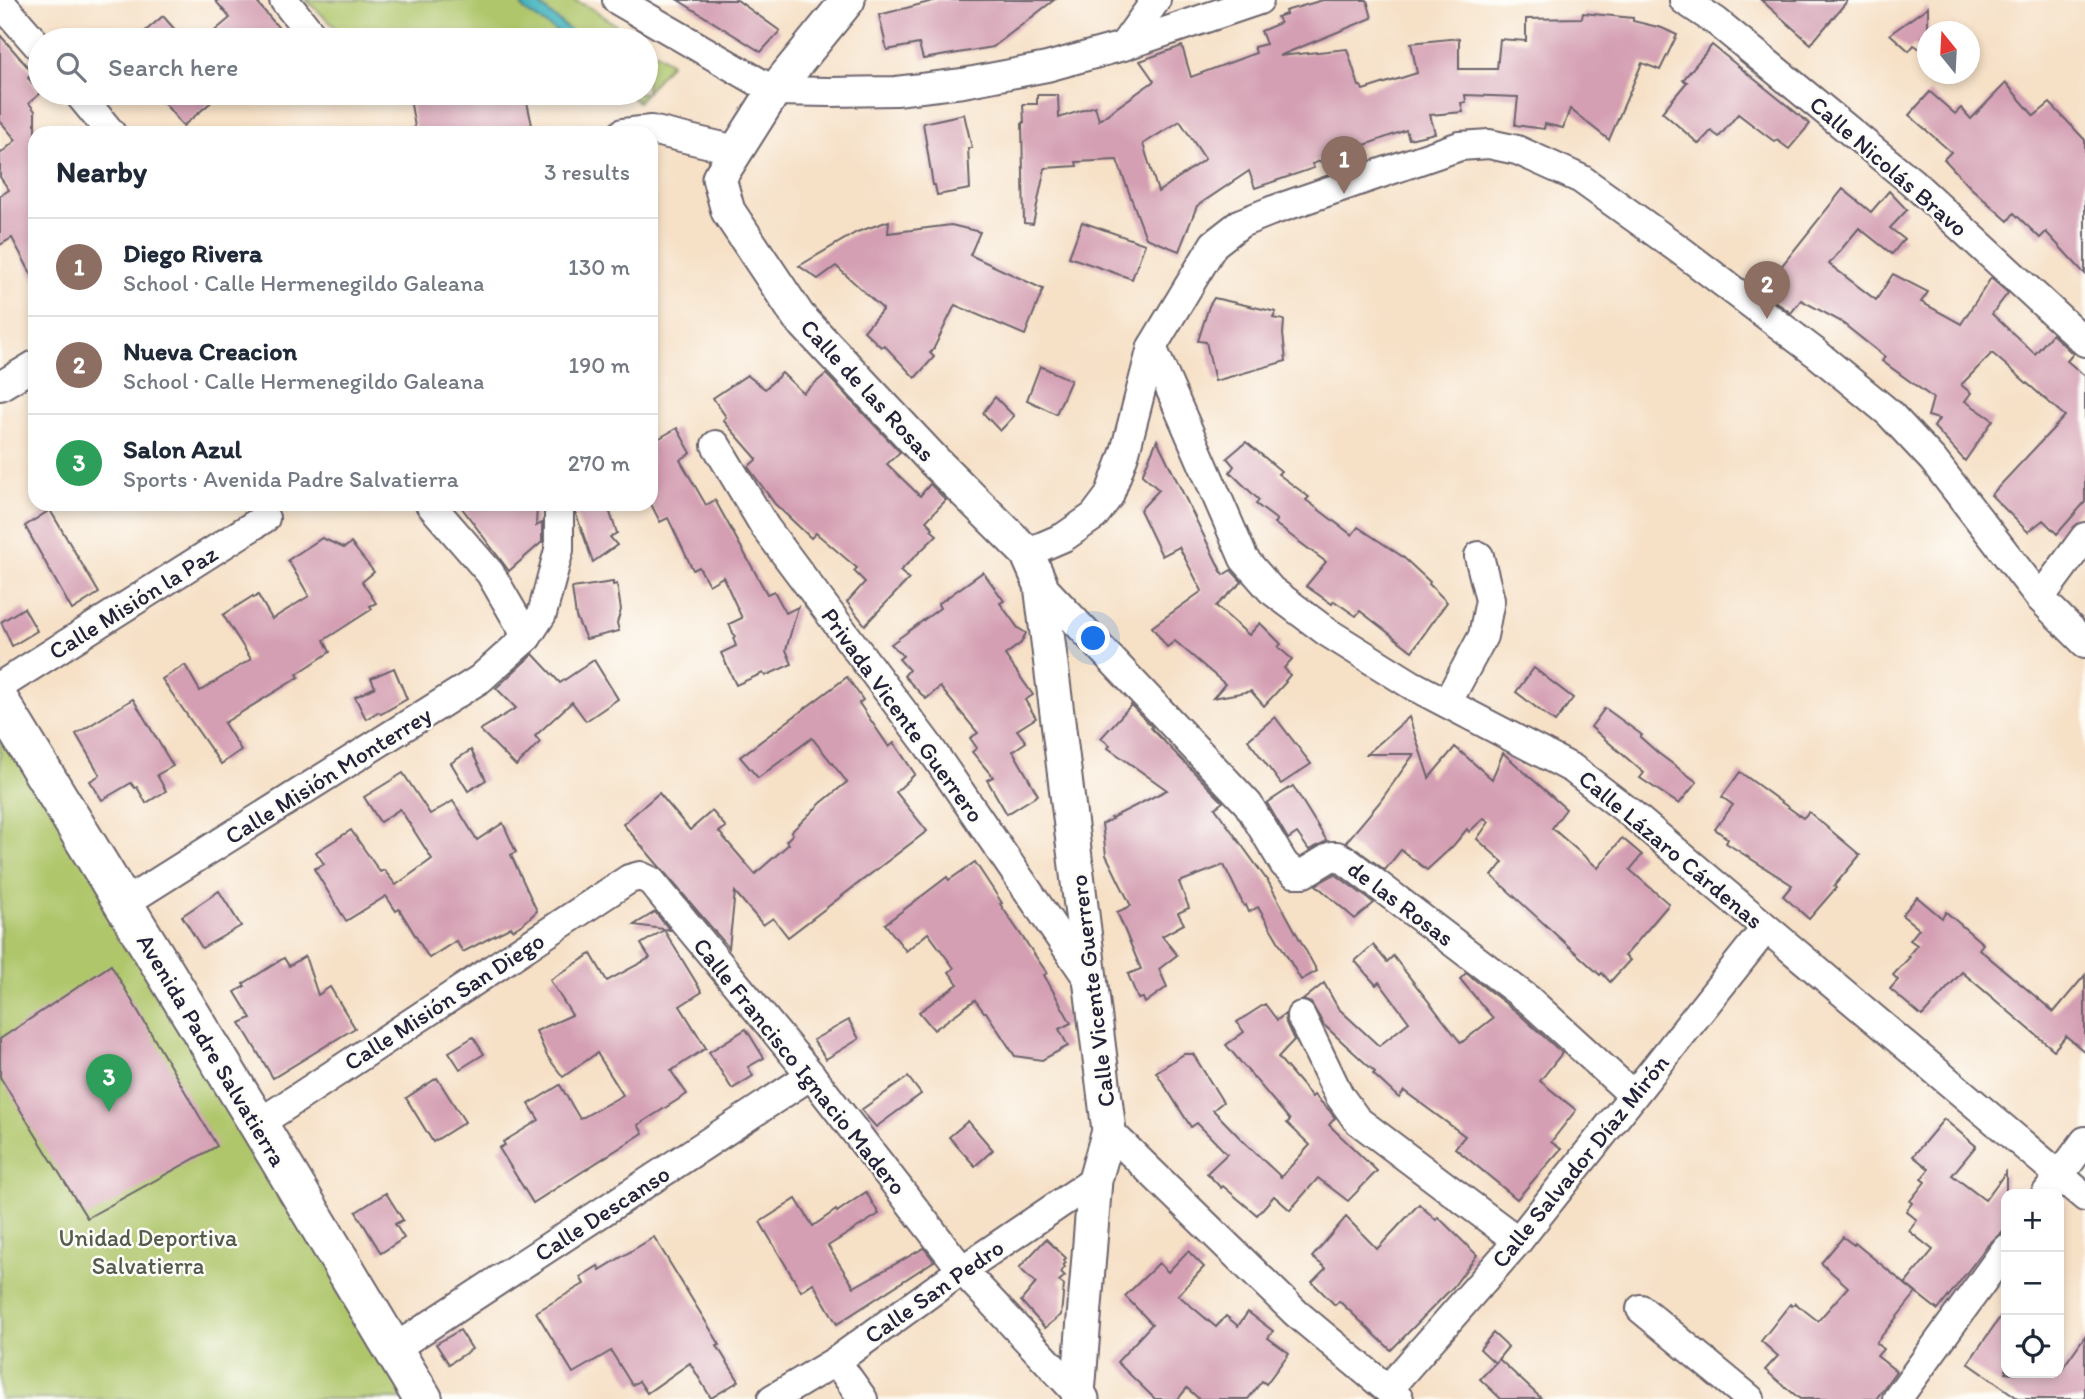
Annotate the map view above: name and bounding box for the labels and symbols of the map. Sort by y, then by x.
north arrow [1917,21,1980,84]
street label: Calle Nicolás Bravo [1804,89,1974,243]
pin: 1 [1321,136,1367,194]
pin: 2 [1744,261,1790,319]
street label: Calle de las Rosas [795,313,941,467]
street label: Calle Misión la Paz [43,538,223,666]
street label: Privada Vicente Guerrero [815,602,991,828]
your location [1076,621,1110,655]
street label: Calle Misión Monterrey [219,699,437,850]
street label: Calle Lázaro Cárdenas [1573,763,1769,935]
street label: de las Rosas [1342,854,1460,952]
street label: Calle Vicente Guerrero [1063,873,1121,1109]
street label: Calle Misión San Diego [339,925,549,1077]
street label: Avenida Padre Salvatierra [131,928,293,1172]
street label: Calle Francisco Ignacio Madero [687,932,913,1200]
street label: Calle Salvador Díaz Mirón [1485,1048,1675,1273]
pin: 3 [86,1054,132,1112]
street label: Calle Descanso [529,1159,675,1267]
park label: Unidad Deportiva Salvatierra [59,1223,238,1280]
street label: Calle San Pedro [859,1232,1009,1350]

